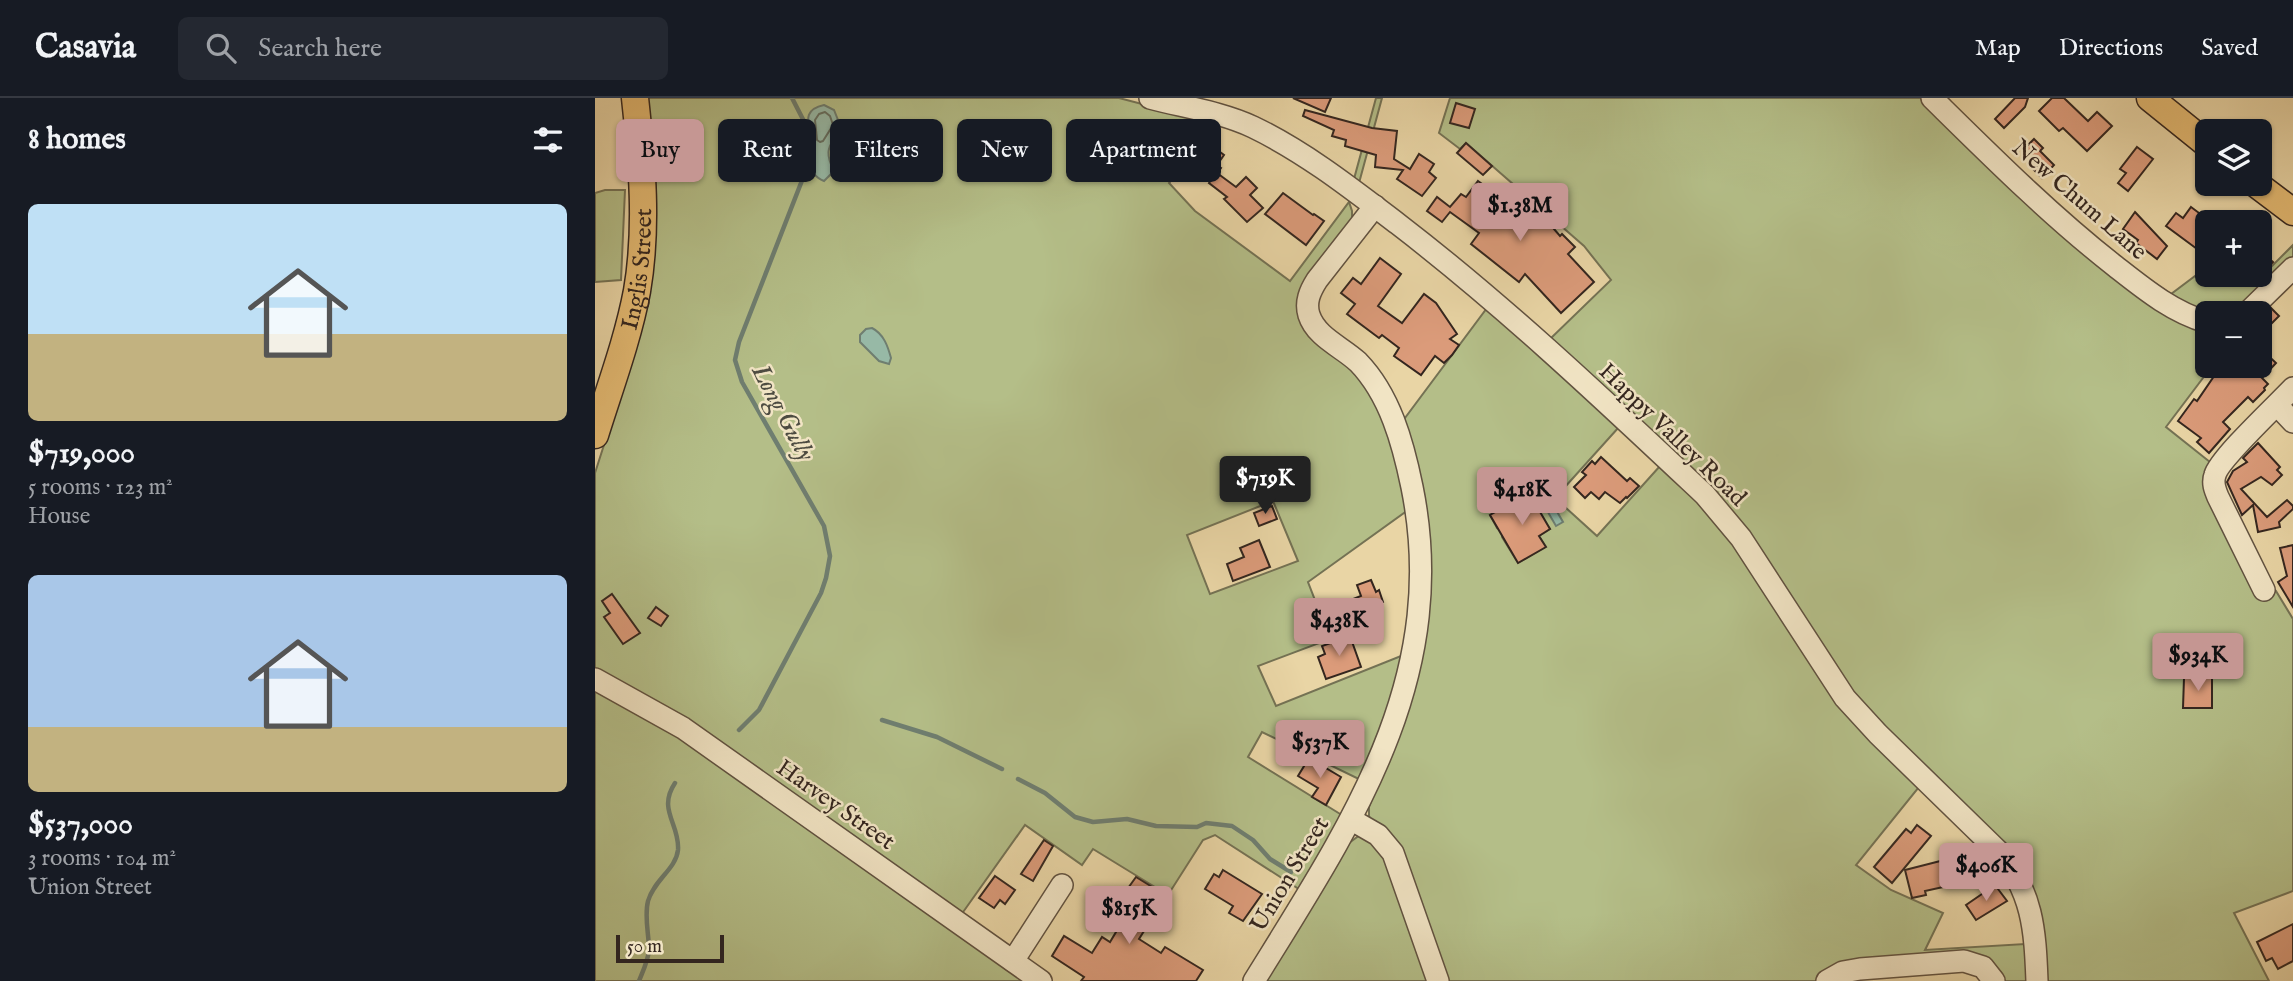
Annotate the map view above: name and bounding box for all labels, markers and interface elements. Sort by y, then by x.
search box [178,17,668,80]
text: Casavia [35,27,136,69]
icon: search [202,29,240,67]
text: Search here [258,32,382,65]
text: Map [1975,33,2021,64]
text: Directions [2059,33,2163,64]
text: Saved [2201,33,2258,64]
chip: Buy [616,119,704,182]
chip: Rent [718,119,816,182]
chip: Filters [830,119,943,182]
chip: New [957,119,1052,182]
chip: Apartment [1066,119,1221,182]
map controls [2195,119,2272,378]
button: layers [2195,119,2272,196]
text: 8 homes [28,121,126,159]
icon: filters [529,121,567,159]
street label: New Chum Lane [2005,133,2153,267]
pin: $1.38M [1463,184,1577,243]
text: $1.38M [1487,191,1553,220]
street label: Inglis Street [615,208,660,334]
button: + [2195,210,2272,287]
icon: home [235,250,361,376]
button: − [2195,301,2272,378]
street label: Happy Valley Road [1592,357,1753,514]
water label: Long Gully [742,358,822,468]
text: $719,000 [28,435,135,473]
pin: $719K [1216,456,1314,516]
text: $719K [1236,464,1294,493]
pin: $418K [1473,468,1571,527]
text: 5 rooms · 123 m² [28,473,173,502]
text: $418K [1493,475,1551,504]
text: House [28,502,90,531]
pin: $438K [1290,598,1388,658]
text: $438K [1310,606,1368,635]
icon: home [235,621,361,747]
pin: $934K [2149,634,2247,693]
text: $934K [2168,641,2228,670]
pin: $537K [1271,720,1369,780]
text: $537K [1291,728,1349,757]
street label: Harvey Street [770,753,901,858]
text: $537,000 [28,806,133,844]
street label: Union Street [1244,811,1337,938]
text: 3 rooms · 104 m² [28,844,176,873]
pin: $406K [1937,844,2035,903]
text: $406K [1955,851,2017,880]
text: Union Street [28,873,152,902]
pin: $815K [1080,886,1178,946]
text: $815K [1101,894,1157,923]
scale bar [616,932,725,964]
text: 50 m [627,935,662,959]

